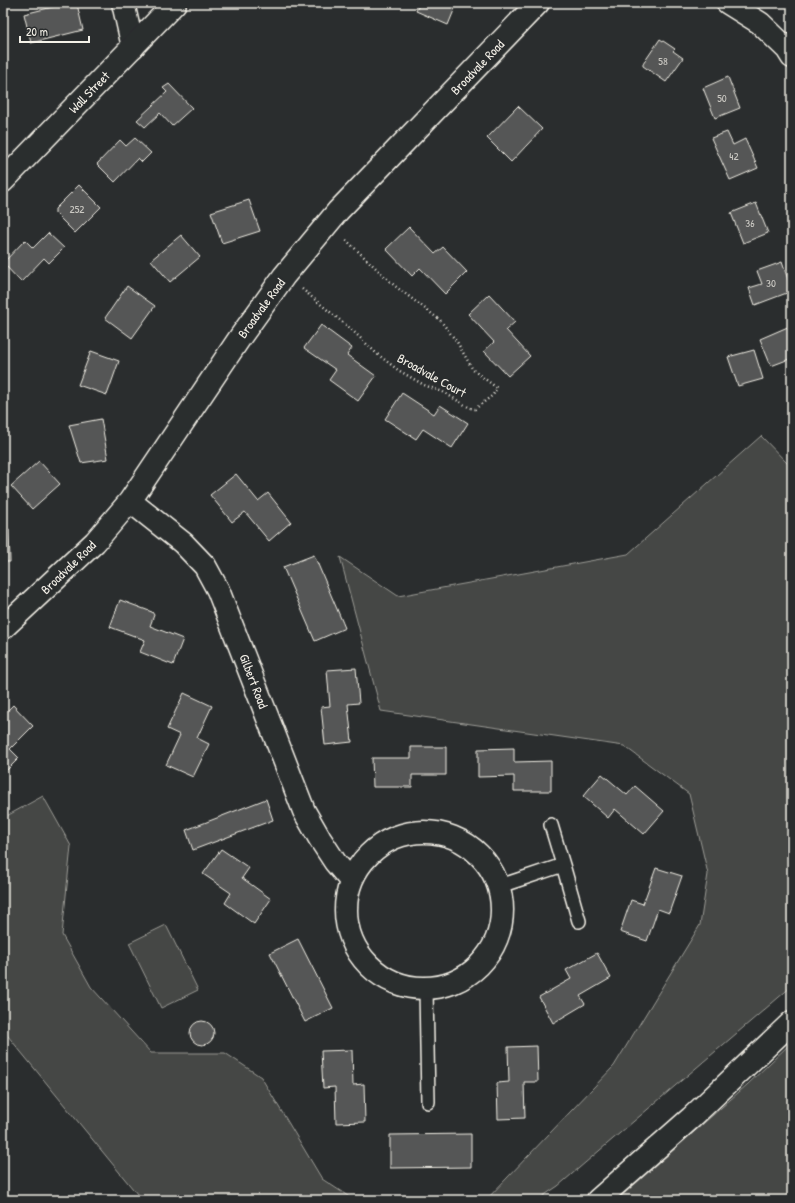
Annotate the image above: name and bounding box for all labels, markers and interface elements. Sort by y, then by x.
scale bar [20,18,89,44]
text: 20 m [26,23,48,40]
street label: Broadvale Road [446,35,508,99]
house number: 58 [658,54,668,68]
street label: Wall Street [64,67,114,117]
house number: 50 [717,91,727,105]
house number: 42 [729,149,739,163]
house number: 252 [70,202,84,216]
house number: 36 [745,216,755,230]
street label: Broadvale Road [233,274,289,342]
house number: 30 [766,276,776,290]
street label: Broadvale Court [394,349,470,402]
street label: Broadvale Road [36,536,100,598]
street label: Gilbert Road [235,651,273,711]

